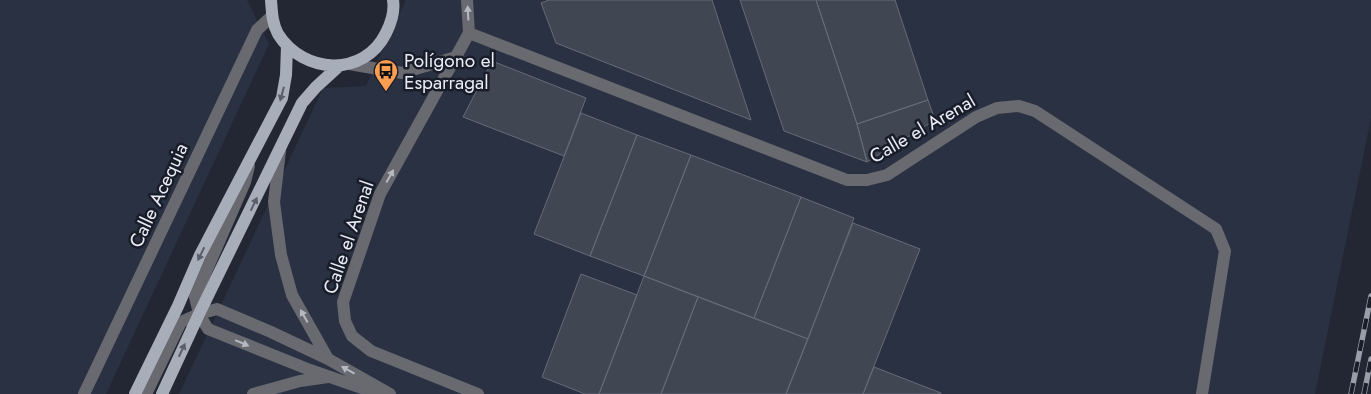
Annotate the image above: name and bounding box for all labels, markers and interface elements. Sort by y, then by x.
one-way arrow [463,5,471,21]
place label: Polígono el Esparragal [404,47,495,96]
bus stop icon: Polígono el Esparragal [373,58,399,92]
one-way arrow [278,86,286,102]
street label: Calle el Arenal [864,87,980,170]
street label: Calle Acequia [122,138,194,252]
one-way arrow [386,169,394,183]
street label: Calle el Arenal [316,177,380,297]
one-way arrow [250,197,258,211]
one-way arrow [197,247,205,262]
one-way arrow [300,309,308,324]
one-way arrow [235,340,249,348]
one-way arrow [179,343,187,357]
one-way arrow [341,366,355,375]

